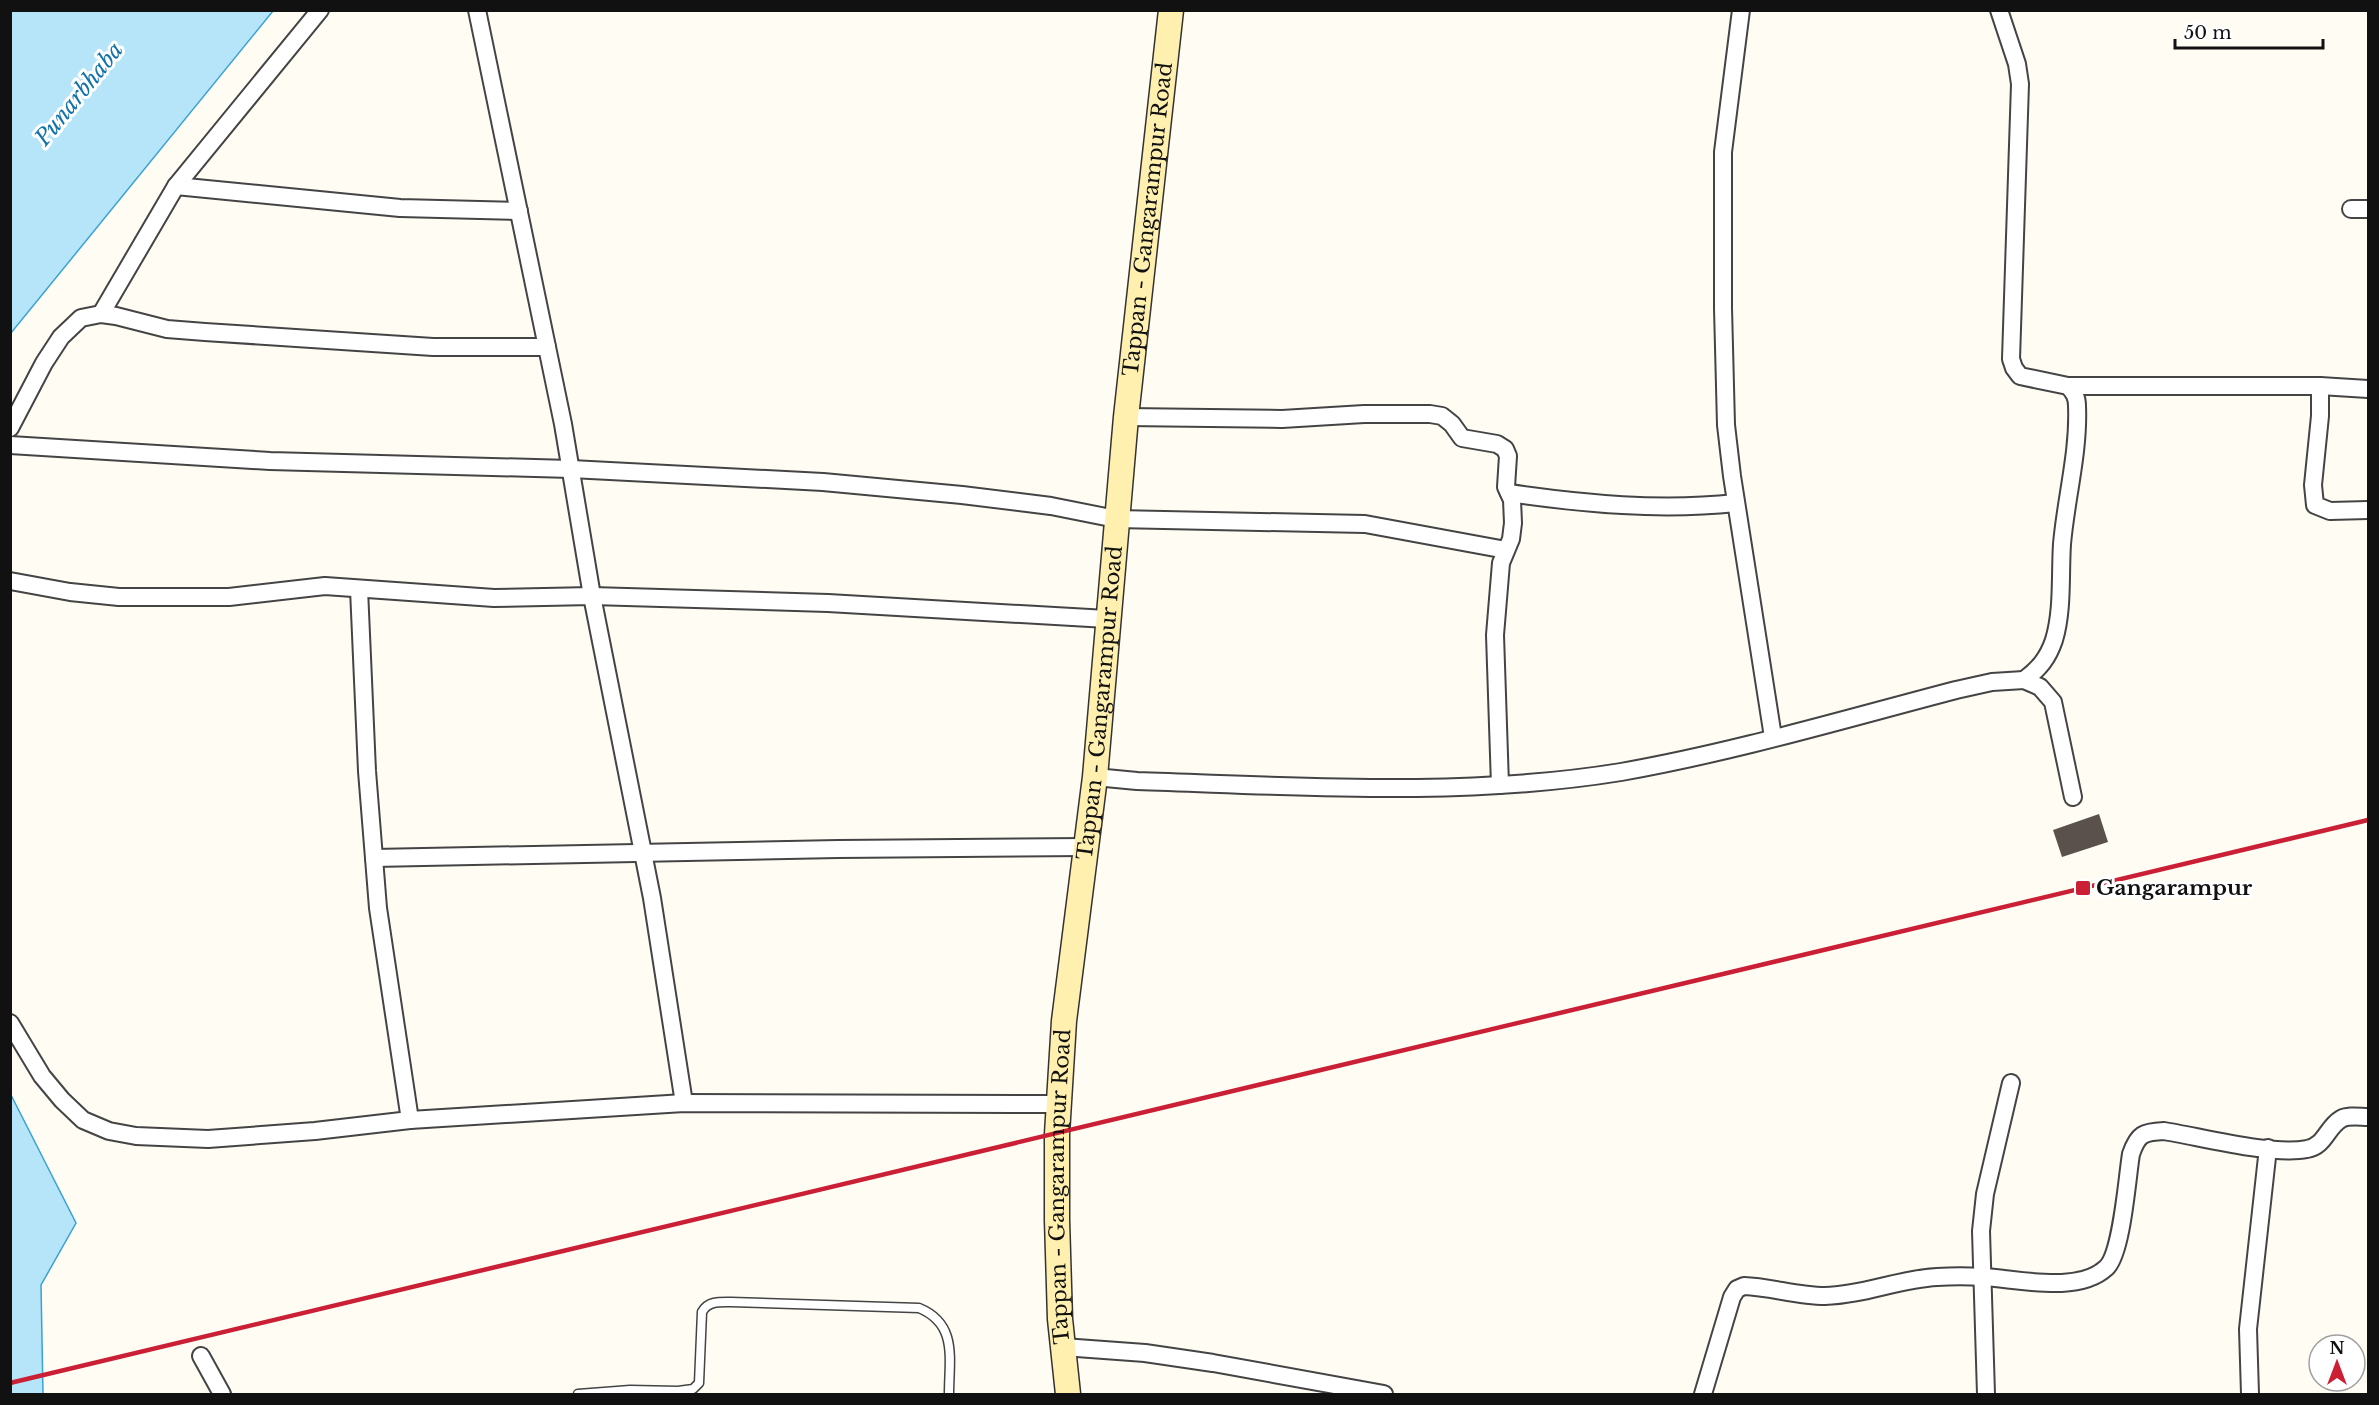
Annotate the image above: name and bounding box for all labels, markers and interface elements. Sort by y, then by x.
scale bar [2175,12,2324,50]
text: 50 m [2184,22,2232,44]
water label: Punarbhaba [28,37,129,152]
street label: Tappan - Gangarampur Road [1118,61,1178,377]
street label: Tappan - Gangarampur Road [1072,545,1128,861]
place label: Gangarampur [2096,875,2253,901]
marker: Gangarampur [2074,879,2092,897]
street label: Tappan - Gangarampur Road [1044,1028,1076,1345]
north arrow [2307,1333,2367,1393]
text: N [2329,1338,2345,1358]

